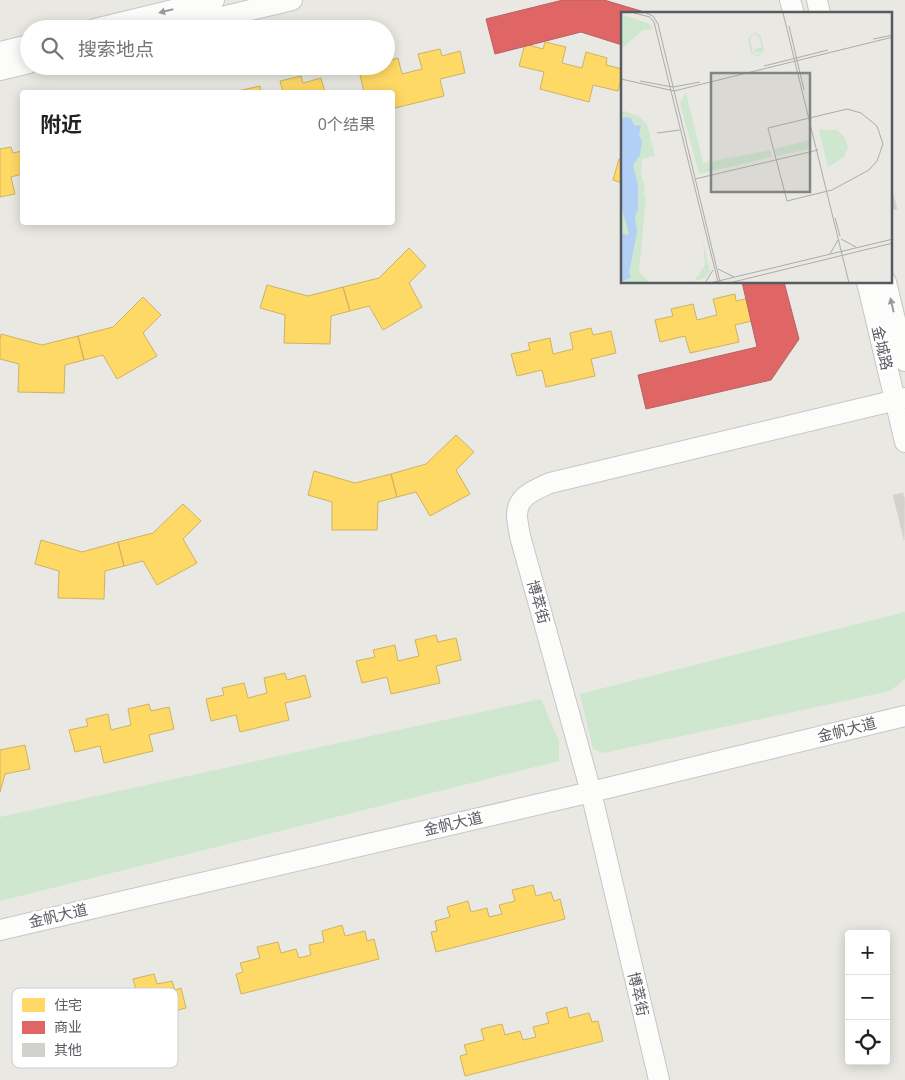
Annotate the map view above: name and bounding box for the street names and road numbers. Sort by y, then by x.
street label: 金城路 [868,324,898,372]
street label: 博萃街 [523,577,555,626]
street label: 金帆大道 [815,712,878,746]
street label: 金帆大道 [421,807,484,840]
street label: 金帆大道 [26,899,89,932]
street label: 博萃街 [624,970,654,1018]

